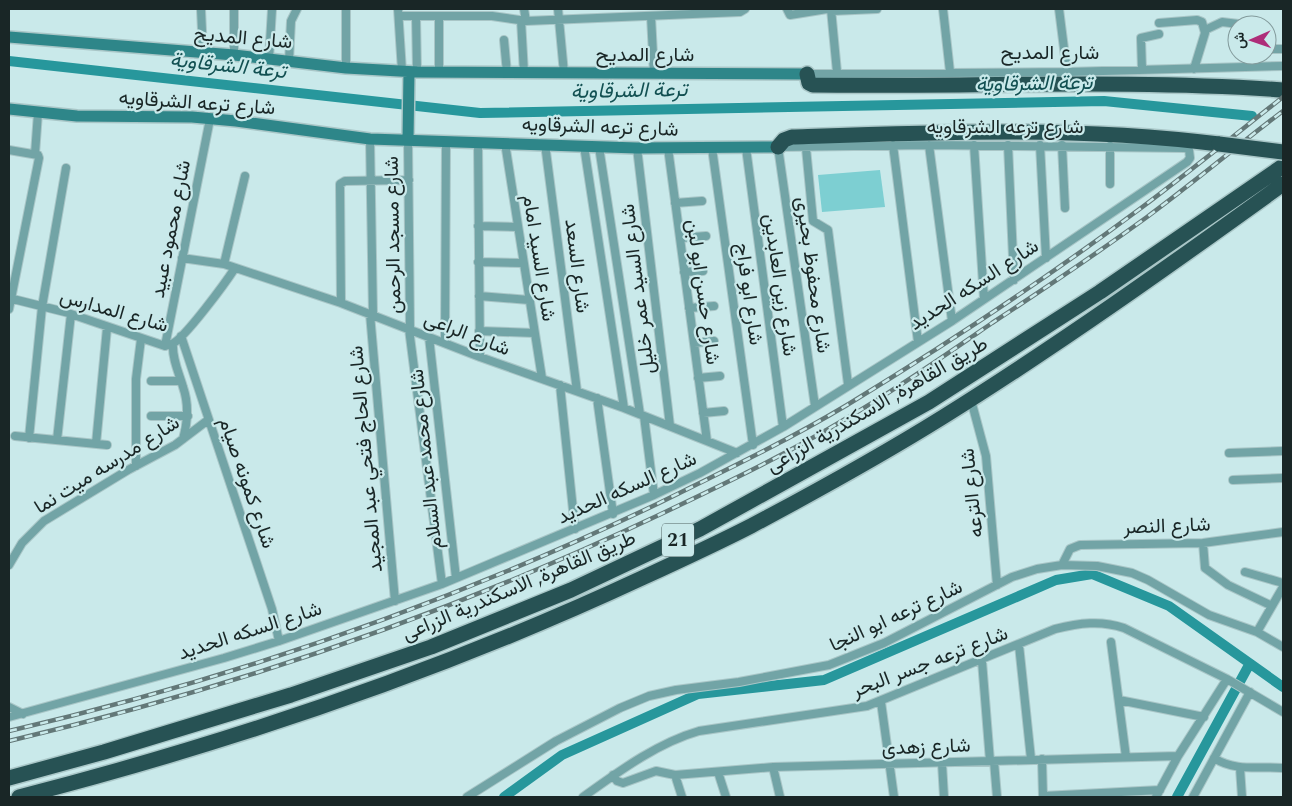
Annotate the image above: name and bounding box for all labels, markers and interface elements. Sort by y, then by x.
north arrow [1227,15,1277,65]
street label: شارع المديح [192,19,294,57]
text: ش [1229,31,1250,49]
street label: شارع المديح [1001,38,1099,68]
street label: شارع المديح [596,40,694,70]
water label: ترعة الشرقاوية [168,44,290,88]
water label: ترعة الشرقاوية [975,67,1095,101]
water label: ترعة الشرقاوية [570,74,690,108]
street label: شارع ترعه الشرقاويه [118,83,276,123]
street label: شارع ترعه الشرقاويه [521,109,679,145]
street label: شارع ترعه الشرقاويه [927,112,1083,142]
street label: شارع مسجد الرحمن [377,156,409,314]
street label: شارع محمود عبيد [143,158,199,300]
street label: شارع السيد امام [514,193,564,323]
street label: شارع محفوظ بحيرى [787,195,839,355]
street label: شارع السيد عمر خليل [613,202,663,376]
street label: شارع زين العابدين [755,212,805,358]
street label: شارع السعد [556,217,598,315]
street label: شارع حسن ابو لبن [678,217,728,367]
street label: شارع السكه الحديد [903,232,1045,338]
street label: شارع ابو فراج [727,241,771,347]
street label: شارع المدارس [56,281,172,341]
street label: شارع الراعى [420,304,514,364]
street label: طريق القاهرة, الاسكندرية الزراعى [761,329,993,481]
street label: شارع الحاج فتحي عبد المجيد [341,344,392,573]
street label: شارع محمد عبد السلام [402,367,450,551]
street label: شارع مدرسه ميت نما [28,408,186,522]
street label: شارع كمونه صيام [211,414,283,552]
street label: شارع السكه الحديد [553,444,701,532]
street label: شارع الترعه [952,447,992,539]
street label: شارع النصر [1122,509,1211,543]
street label: طريق القاهرة, الاسكندرية الزراعى [397,523,641,649]
road number: 21 [662,524,694,556]
street label: شارع ترعه ابو النجا [825,572,967,660]
street label: شارع السكه الحديد [174,594,326,668]
street label: شارع ترعه جسر البحر [847,618,1012,706]
street label: شارع زهدى [881,730,971,764]

